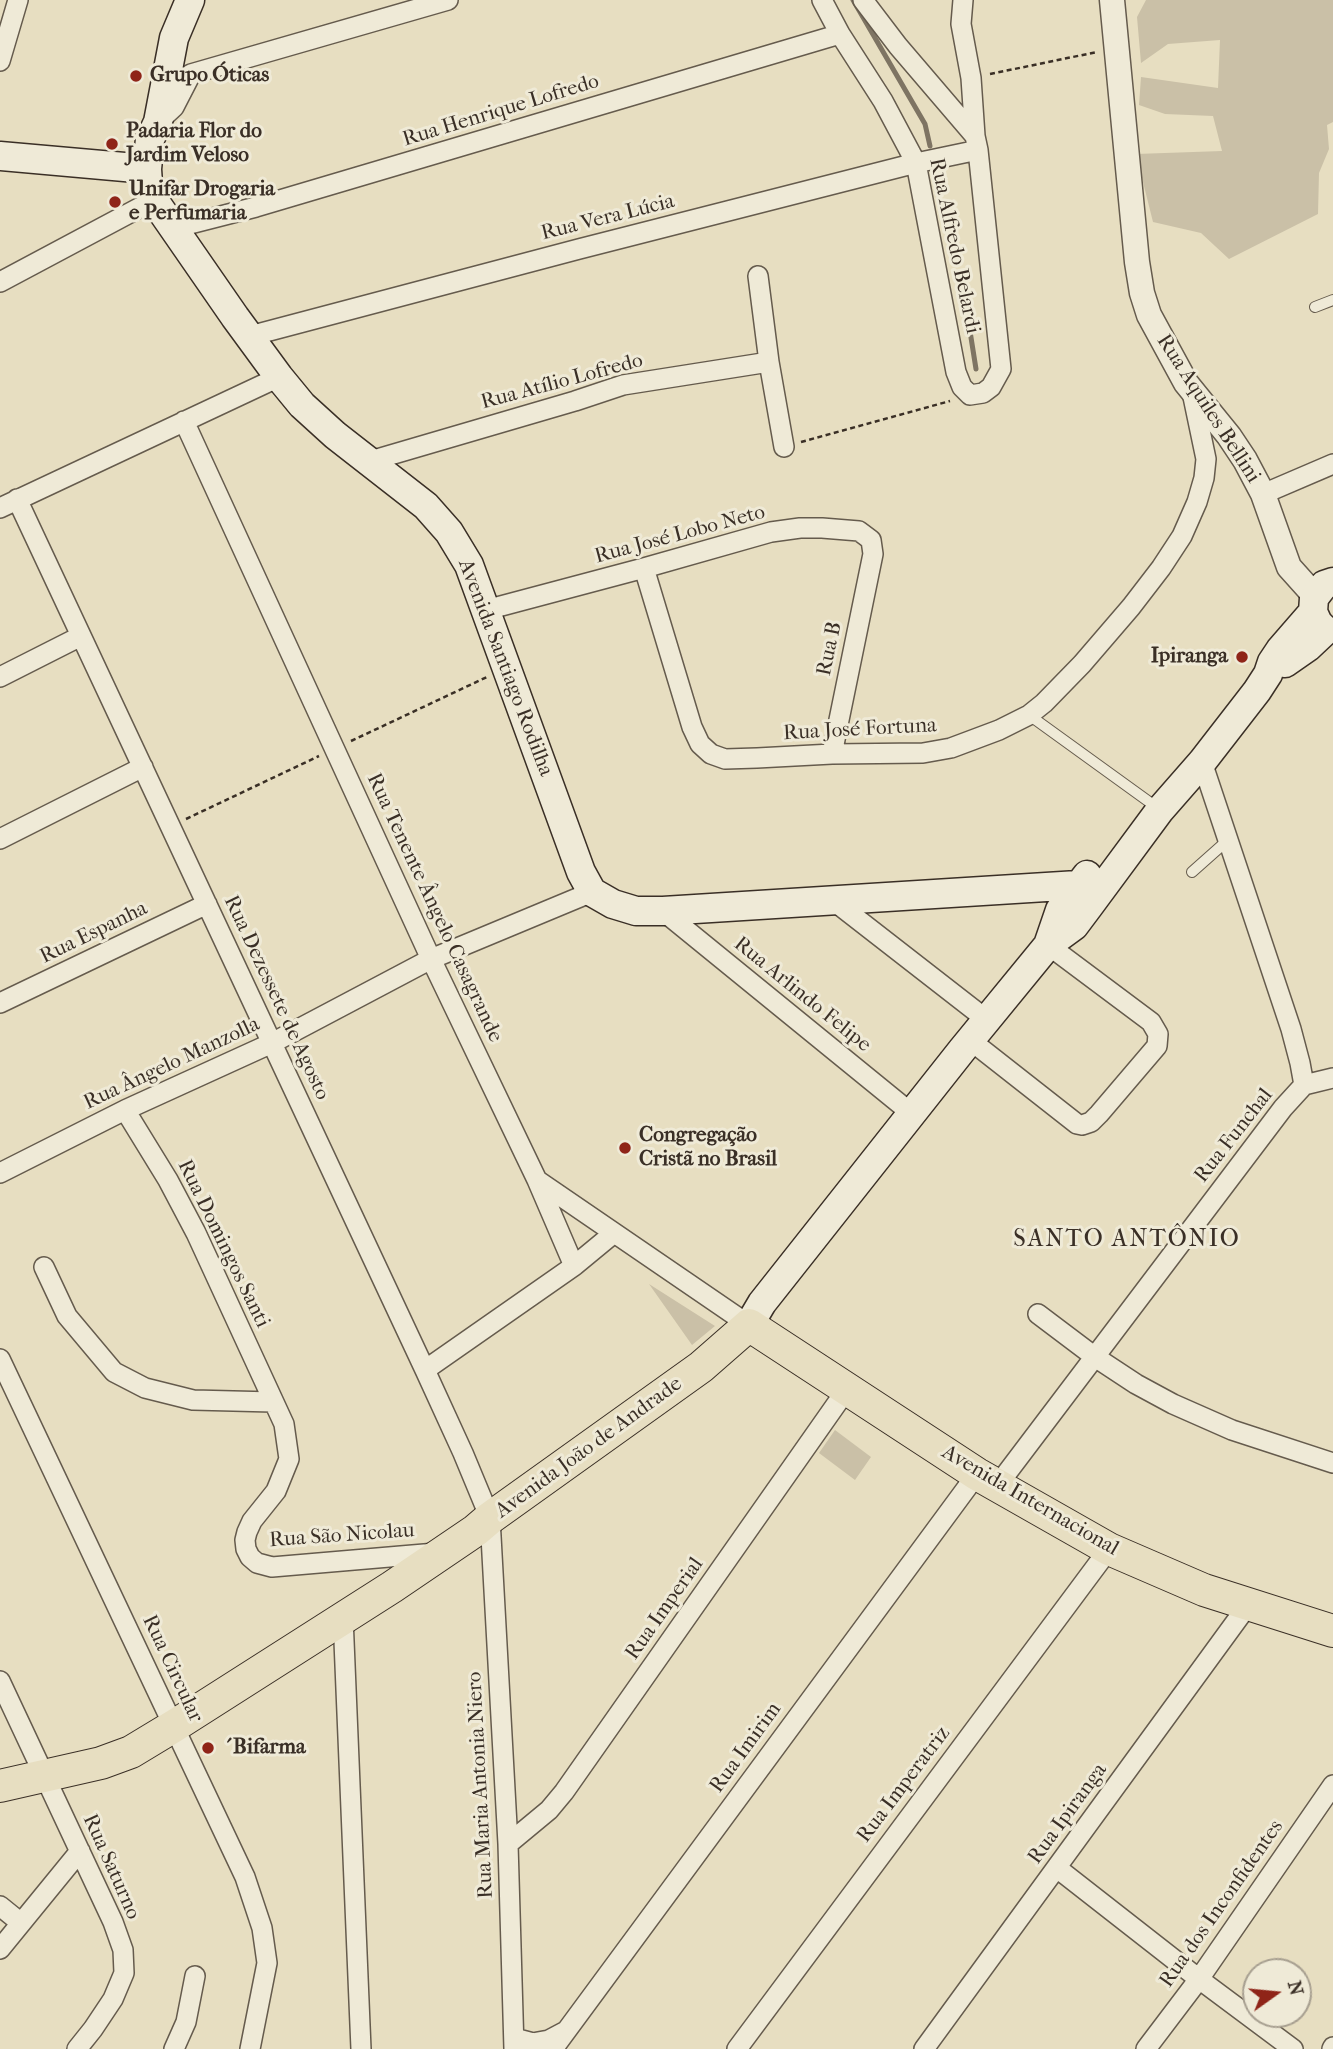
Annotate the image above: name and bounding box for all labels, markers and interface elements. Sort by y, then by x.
place label: Grupo Óticas [150,63,269,89]
marker: Grupo Óticas [128,68,144,84]
street label: Rua Henrique Lofredo [400,69,602,153]
place label: Padaria Flor do Jardim Veloso [126,119,262,169]
marker: Padaria Flor do Jardim Veloso [104,136,120,152]
street label: Rua Alfredo Belardi [923,156,985,336]
place label: Unifar Drogaria e Perfumaria [129,177,275,227]
street label: Rua Vera Lúcia [539,189,677,247]
marker: Unifar Drogaria e Perfumaria [107,194,123,210]
street label: Rua Aquiles Bellini [1151,330,1265,488]
street label: Rua Atílio Lofredo [478,348,646,416]
street label: Rua José Lobo Neto [592,500,768,570]
street label: Avenida Santiago Rodilha [452,556,558,780]
street label: Rua B [812,620,848,678]
place label: Ipiranga [1151,644,1228,670]
marker: Ipiranga [1234,649,1250,665]
street label: Rua José Fortuna [783,713,937,747]
street label: Rua Tenente Ângelo Casagrande [360,769,508,1047]
street label: Rua Dezessete de Agosto [217,892,335,1104]
street label: Rua Espanha [36,896,152,970]
street label: Rua Arlindo Felipe [728,932,876,1058]
street label: Rua Ângelo Manzolla [80,1012,264,1116]
street label: Rua Funchal [1189,1084,1279,1188]
place label: Congregação Cristã no Brasil [639,1123,777,1173]
marker: Congregação Cristã no Brasil [617,1140,633,1156]
street label: Rua Domingos Santi [171,1156,275,1332]
district label: SANTO ANTÔNIO [1015,1226,1239,1254]
street label: Avenida João de Andrade [491,1372,687,1524]
street label: Avenida Internacional [937,1440,1123,1562]
street label: Rua São Nicolau [269,1518,415,1554]
street label: Rua Imperial [621,1553,709,1665]
street label: Rua Circular [136,1611,208,1727]
street label: Rua Maria Antonia Niero [462,1671,500,1899]
street label: Rua Imirim [705,1698,787,1798]
street label: Rua Imperatriz [852,1722,956,1848]
place label: ´Bifarma [222,1735,306,1761]
marker: ´Bifarma [200,1740,216,1756]
street label: Rua Ipiranga [1023,1759,1113,1869]
street label: Rua Saturno [77,1810,145,1924]
street label: Rua dos Inconfidentes [1155,1815,1289,1993]
north arrow [1242,1958,1312,2028]
text: N [1283,1978,1308,1998]

